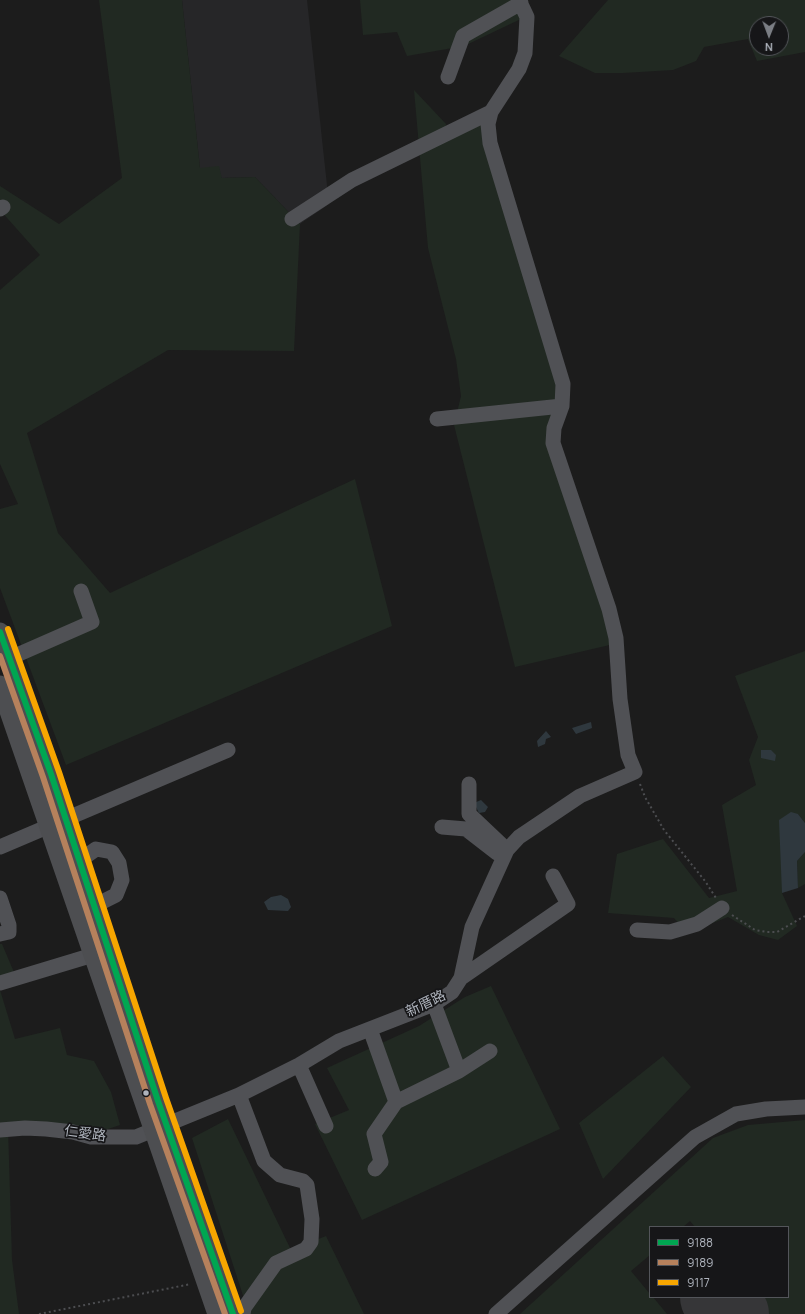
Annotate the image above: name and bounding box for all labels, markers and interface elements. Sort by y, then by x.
north arrow [749,16,789,56]
text: N [765,40,773,55]
street label: 新厝路 [403,987,449,1021]
unlabelled marker [141,1088,151,1098]
street label: 仁愛路 [63,1123,107,1145]
legend [649,1226,789,1298]
text: 9188 [687,1234,713,1251]
text: 9189 [687,1254,714,1271]
text: 9117 [687,1274,710,1291]

